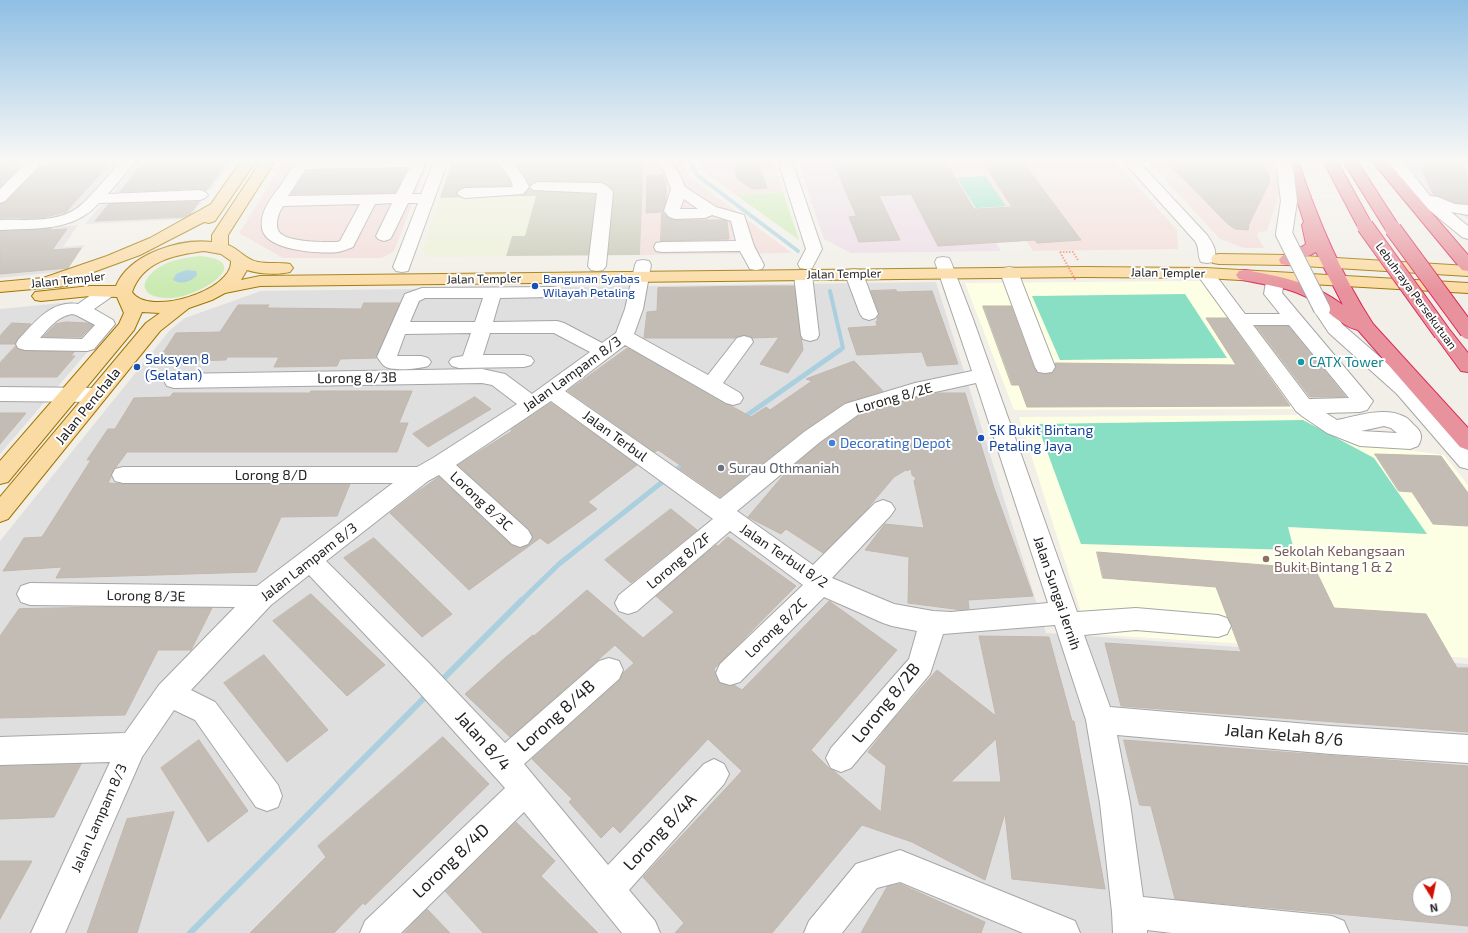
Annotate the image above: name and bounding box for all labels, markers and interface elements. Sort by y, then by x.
street label: Lebuhraya Persekutuan [1372,240,1460,352]
street label: Jalan Templer [1130,265,1206,281]
street label: Jalan Templer [806,266,882,282]
street label: Jalan Templer [30,269,106,291]
street label: Jalan Templer [446,271,522,287]
place label: Bangunan Syabas Wilayah Petaling [543,272,640,300]
marker: Bangunan Syabas Wilayah Petaling [530,281,540,291]
street label: Jalan Lampam 8/3 [520,333,624,415]
place label: Seksyen 8 (Selatan) [145,351,209,384]
place label: CATX Tower [1309,354,1384,370]
marker: CATX Tower [1296,357,1306,367]
marker: Seksyen 8 (Selatan) [132,362,142,372]
street label: Jalan Penchala [52,364,124,448]
street label: Lorong 8/3B [317,369,397,387]
street label: Lorong 8/2E [854,379,934,417]
street label: Jalan Terbul [580,407,650,465]
place label: SK Bukit Bintang Petaling Jaya [989,422,1093,454]
marker: SK Bukit Bintang Petaling Jaya [976,433,986,443]
place label: Decorating Depot [840,435,951,451]
marker: Decorating Depot [827,438,837,448]
place label: Surau Othmaniah [729,460,839,476]
marker: Surau Othmaniah [716,463,726,473]
street label: Lorong 8/D [235,467,307,483]
street label: Lorong 8/3C [446,468,516,534]
street label: Jalan Lampam 8/3 [258,519,360,605]
street label: Jalan Terbul 8/2 [737,520,831,592]
street label: Lorong 8/2F [643,529,715,593]
street label: Jalan Sungai Jernih [1030,534,1084,652]
place label: Sekolah Kebangsaan Bukit Bintang 1 & 2 [1274,543,1405,576]
marker: Sekolah Kebangsaan Bukit Bintang 1 & 2 [1261,554,1271,564]
street label: Lorong 8/3E [106,587,186,605]
street label: Lorong 8/2C [742,594,810,662]
street label: Lorong 8/2B [848,659,924,747]
street label: Lorong 8/4B [513,676,599,756]
street label: Jalan 8/4 [451,707,515,775]
street label: Jalan Kelah 8/6 [1224,720,1344,750]
street label: Jalan Lampam 8/3 [67,761,131,875]
street label: Lorong 8/4A [619,789,701,875]
street label: Lorong 8/4D [408,819,494,903]
north arrow [1412,877,1452,917]
text: N [1429,901,1439,915]

